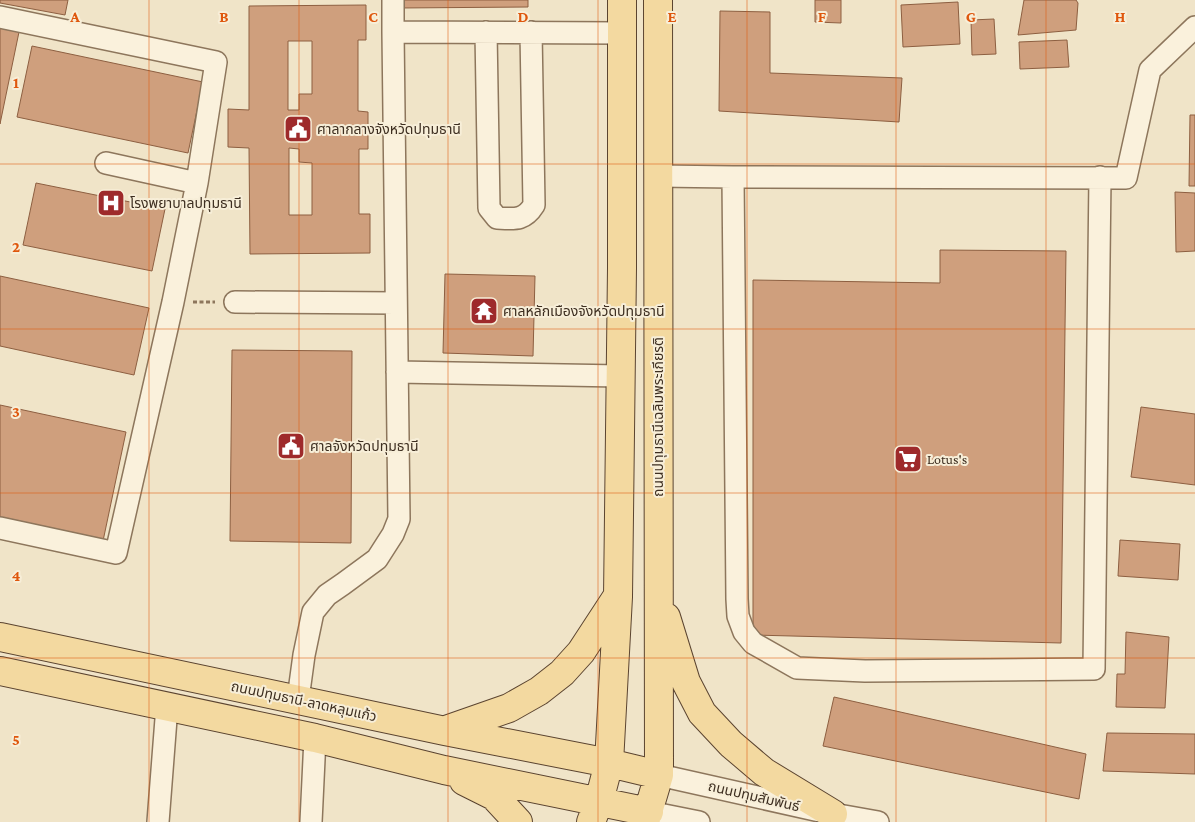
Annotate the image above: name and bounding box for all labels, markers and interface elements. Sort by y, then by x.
text: A [69,8,80,25]
text: B [219,8,229,25]
text: C [368,8,378,25]
text: D [517,8,529,25]
text: E [667,8,677,25]
text: F [818,8,827,25]
text: G [966,8,976,25]
text: H [1115,8,1126,25]
text: 1 [13,74,19,91]
public building icon: ศาลากลางจังหวัดปทุมธานี [283,114,313,144]
place label: ศาลากลางจังหวัดปทุมธานี [317,121,461,138]
hospital icon: โรงพยาบาลปทุมธานี [96,188,126,218]
place label: โรงพยาบาลปทุมธานี [130,195,242,212]
text: 2 [12,238,20,255]
temple icon: ศาลหลักเมืองจังหวัดปทุมธานี [469,296,499,326]
place label: ศาลหลักเมืองจังหวัดปทุมธานี [503,303,665,320]
street label: ถนนปทุมธานีเฉลิมพระเกียรติ [650,337,667,497]
text: 3 [12,403,20,420]
public building icon: ศาลจังหวัดปทุมธานี [276,431,306,461]
place label: ศาลจังหวัดปทุมธานี [310,438,419,455]
supermarket icon: Lotus's [893,444,923,474]
place label: Lotus's [927,451,967,467]
text: 4 [12,567,21,584]
street label: ถนนปทุมธานี-ลาดหลุมแก้ว [229,678,378,725]
text: 5 [12,731,20,748]
street label: ถนนปทุมสัมพันธ์ [706,778,802,815]

